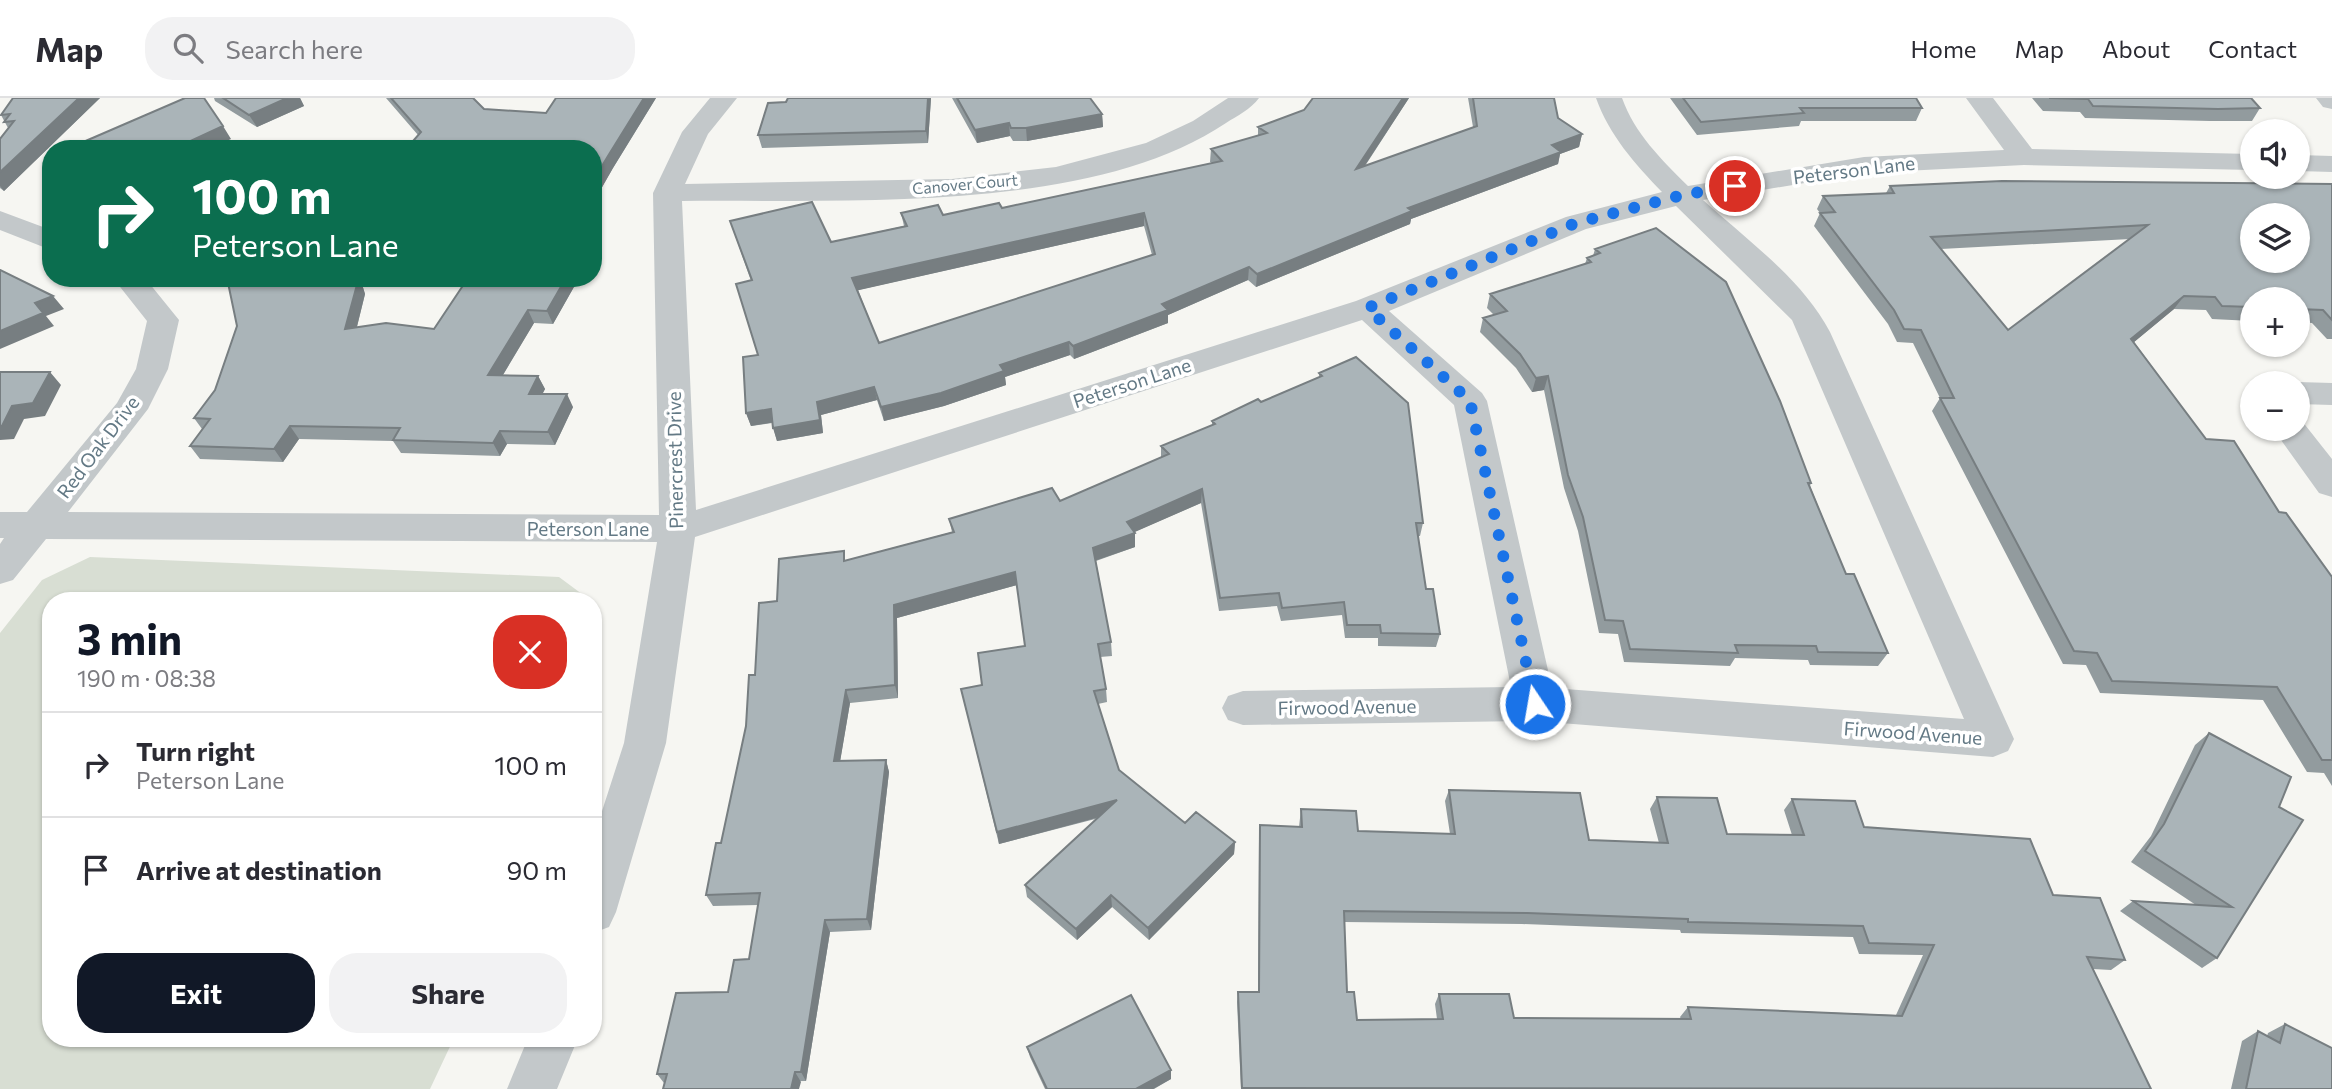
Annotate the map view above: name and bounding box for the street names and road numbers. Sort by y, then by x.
street label: Peterson Lane [1792,151,1916,188]
street label: Canover Court [911,169,1019,198]
street label: Peterson Lane [1070,353,1194,412]
street label: Red Oak Drive [52,391,144,502]
street label: Pinercrest Drive [662,391,687,529]
street label: Peterson Lane [527,517,649,540]
street label: Firwood Avenue [1277,694,1417,719]
street label: Firwood Avenue [1843,716,1983,749]

